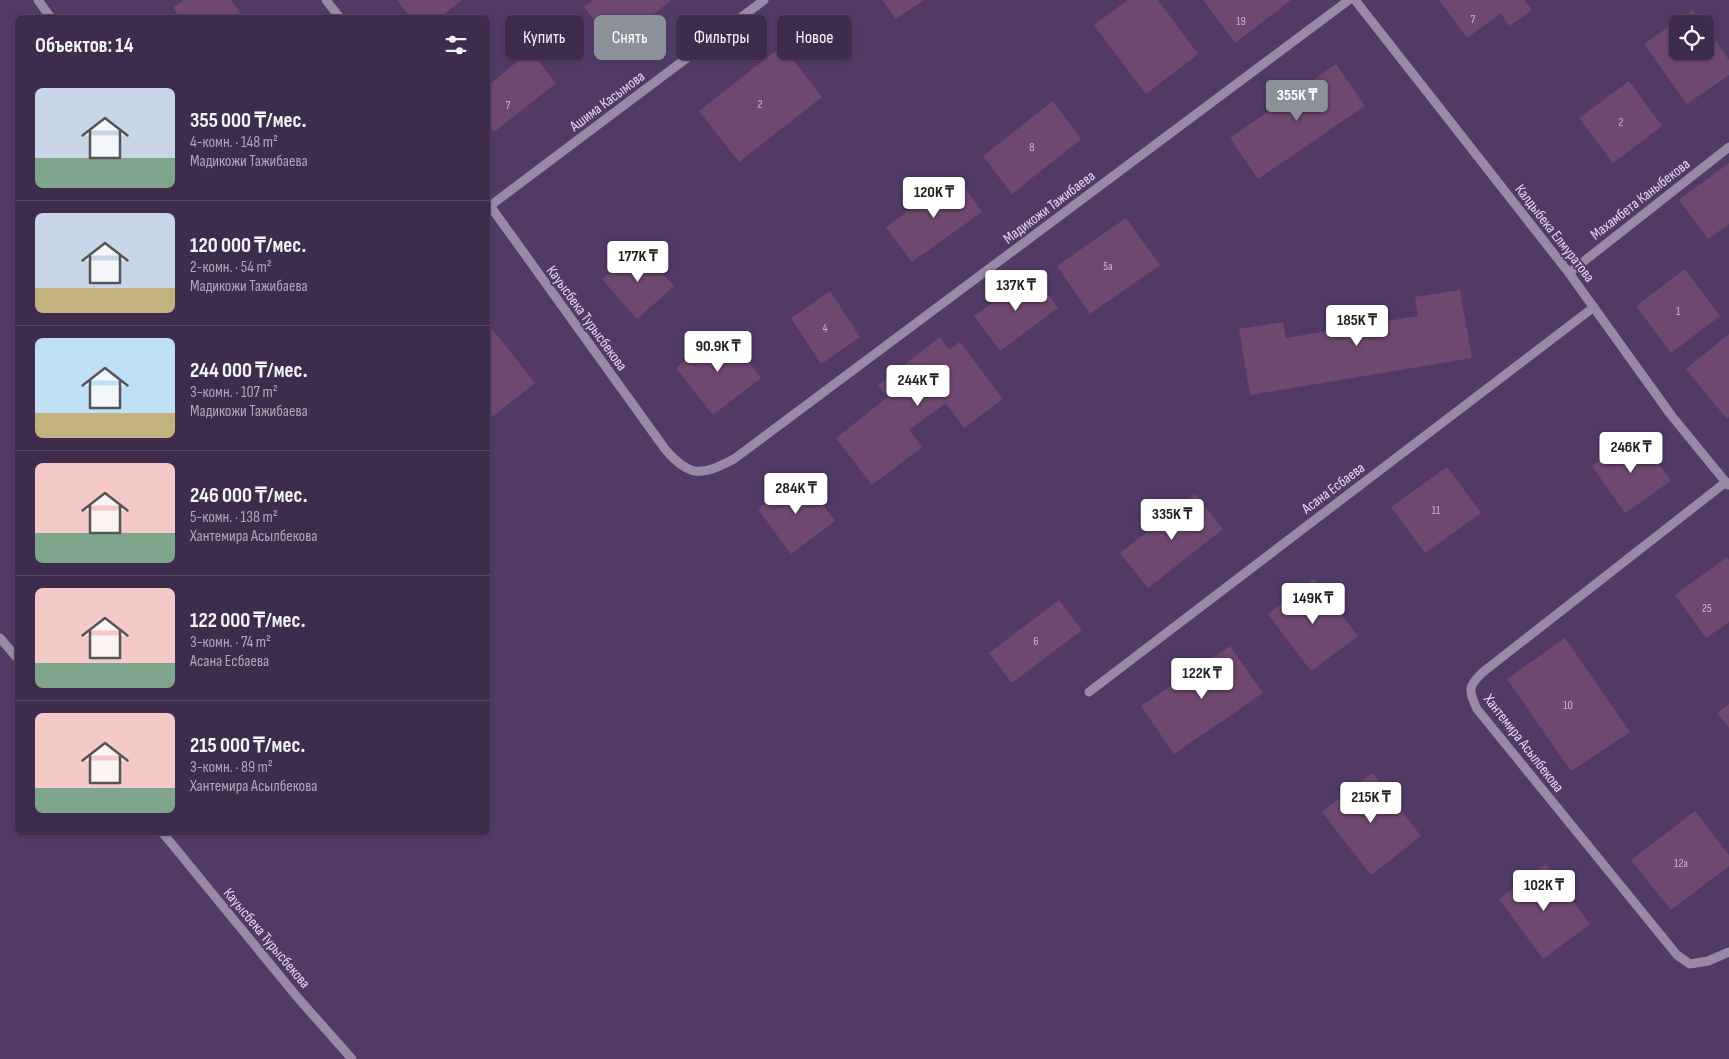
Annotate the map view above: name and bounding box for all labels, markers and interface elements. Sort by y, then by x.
house number: 7 [1471,12,1476,27]
house number: 19 [1236,14,1246,29]
chip: Купить [505,15,584,60]
chip: Снять [594,15,666,60]
chip: Фильтры [676,15,767,60]
chip: Новое [777,15,852,60]
map controls [1669,15,1714,60]
button: locate [1669,15,1714,60]
icon: filters [442,31,470,59]
text: Объектов: 14 [35,33,134,58]
street label: Ашима Касымова [565,67,649,136]
pin: 355K ₸ [1256,80,1338,122]
text: 355K ₸ [1277,86,1317,105]
house number: 2 [758,97,763,112]
house number: 7 [506,98,511,113]
icon: home [75,108,135,168]
text: 355 000 ₸/мес. [190,108,307,133]
house number: 2 [1619,115,1624,130]
text: 4-комн. · 148 m² [190,133,278,152]
house number: 8 [1029,140,1035,155]
text: Мадикожи Тажибаева [190,152,308,171]
street label: Махамбета Каныбекова [1587,154,1694,244]
street label: Мадикожи Тажибаева [1000,167,1099,248]
pin: 120K ₸ [893,176,975,219]
street label: Калдыбека Елмуратова [1510,181,1599,286]
text: 120K ₸ [914,183,954,202]
icon: home [75,233,135,293]
text: 120 000 ₸/мес. [190,233,306,258]
pin: 177K ₸ [597,240,679,283]
text: 177K ₸ [618,247,658,266]
text: 2-комн. · 54 m² [190,258,272,277]
house number: 5а [1103,259,1113,274]
street label: Кауысбека Турысбекова [542,262,631,375]
pin: 137K ₸ [975,270,1057,312]
text: 137K ₸ [996,276,1036,295]
text: Мадикожи Тажибаева [190,277,308,296]
pin: 185K ₸ [1316,304,1398,347]
house number: 1 [1676,304,1681,319]
text: 185K ₸ [1337,311,1377,330]
house number: 4 [822,321,828,336]
pin: 90.9K ₸ [672,330,764,373]
text: 90.9K ₸ [696,337,740,356]
icon: home [75,358,135,418]
text: 244 000 ₸/мес. [190,358,307,383]
pin: 244K ₸ [877,364,959,407]
text: 244K ₸ [897,371,939,390]
text: 3-комн. · 107 m² [190,383,278,402]
text: Мадикожи Тажибаева [190,402,308,421]
pin: 246K ₸ [1590,432,1672,474]
text: 246K ₸ [1610,438,1652,457]
street label: Асана Есбаева [1297,458,1369,519]
pin: 284K ₸ [755,472,837,515]
text: 284K ₸ [775,479,817,498]
icon: home [75,483,135,543]
text: 246 000 ₸/мес. [190,483,307,508]
pin: 335K ₸ [1131,498,1213,541]
house number: 11 [1432,503,1441,518]
text: 335K ₸ [1152,505,1192,524]
text: 5-комн. · 138 m² [190,508,278,527]
text: Хантемира Асылбекова [190,527,317,546]
pin: 149K ₸ [1272,582,1354,625]
text: 149K ₸ [1293,589,1333,608]
house number: 25 [1702,601,1712,616]
icon: home [75,608,135,668]
text: 122 000 ₸/мес. [190,608,306,633]
text: 3-комн. · 74 m² [190,633,271,652]
house number: 6 [1033,634,1039,649]
text: Асана Есбаева [190,652,269,671]
pin: 122K ₸ [1161,658,1243,700]
text: 122K ₸ [1182,664,1222,683]
street label: Хантемира Асылбекова [1479,690,1568,796]
house number: 10 [1563,698,1573,713]
icon: home [75,733,135,793]
text: 215 000 ₸/мес. [190,733,305,758]
text: 3-комн. · 89 m² [190,758,273,777]
text: Хантемира Асылбекова [190,777,317,796]
pin: 215K ₸ [1330,782,1412,824]
text: 215K ₸ [1351,788,1391,807]
house number: 12а [1674,856,1688,871]
pin: 102K ₸ [1503,870,1585,912]
text: 102K ₸ [1524,876,1564,895]
street label: Кауысбека Турысбекова [219,884,314,993]

